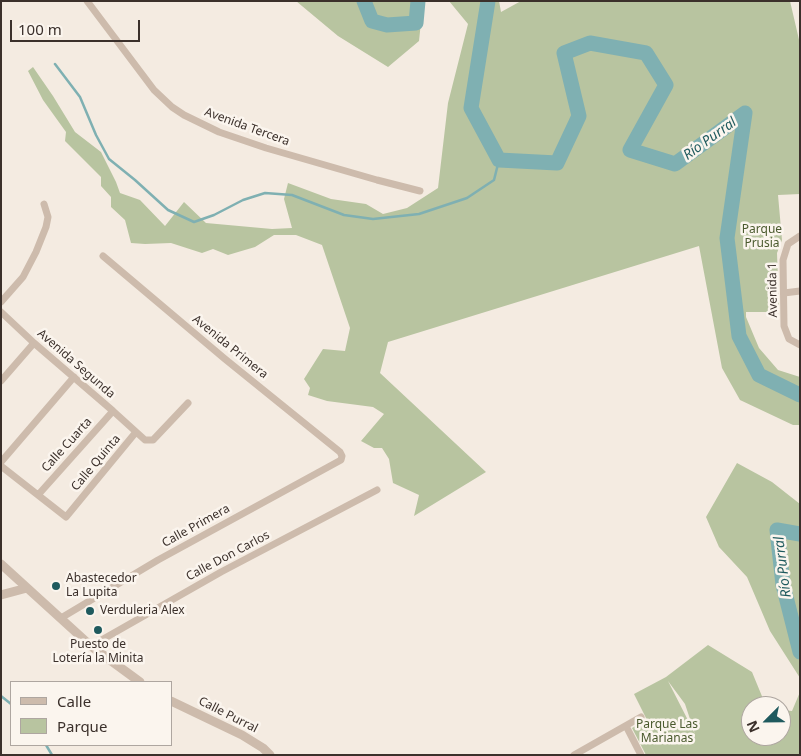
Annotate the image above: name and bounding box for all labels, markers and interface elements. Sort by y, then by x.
scale bar [12,10,142,42]
text: 100 m [18,19,62,39]
street label: Avenida Tercera [202,105,292,149]
water label: Río Purral [680,114,740,164]
park label: Parque Prusia [742,223,782,251]
street label: Avenida 1 [765,262,781,318]
street label: Avenida Primera [189,312,271,382]
street label: Avenida Segunda [34,326,118,402]
street label: Calle Cuarta [39,415,95,475]
street label: Calle Quinta [68,432,124,494]
street label: Calle Primera [160,501,232,551]
street label: Calle Don Carlos [184,528,272,584]
water label: Río Purral [771,535,795,599]
place label: Abastecedor La Lupita [66,572,137,600]
marker: Abastecedor La Lupita [50,580,62,592]
place label: Verduleria Alex [100,604,185,618]
marker: Verduleria Alex [84,605,96,617]
marker: Puesto de Lotería la Minita [92,624,104,636]
place label: Puesto de Lotería la Minita [52,638,144,666]
legend [10,681,172,746]
text: Calle [57,691,91,711]
street label: Calle Purral [196,694,260,736]
north arrow [741,696,791,746]
text: Parque [57,716,107,736]
park label: Parque Las Marianas [636,718,698,746]
text: N [742,718,764,736]

